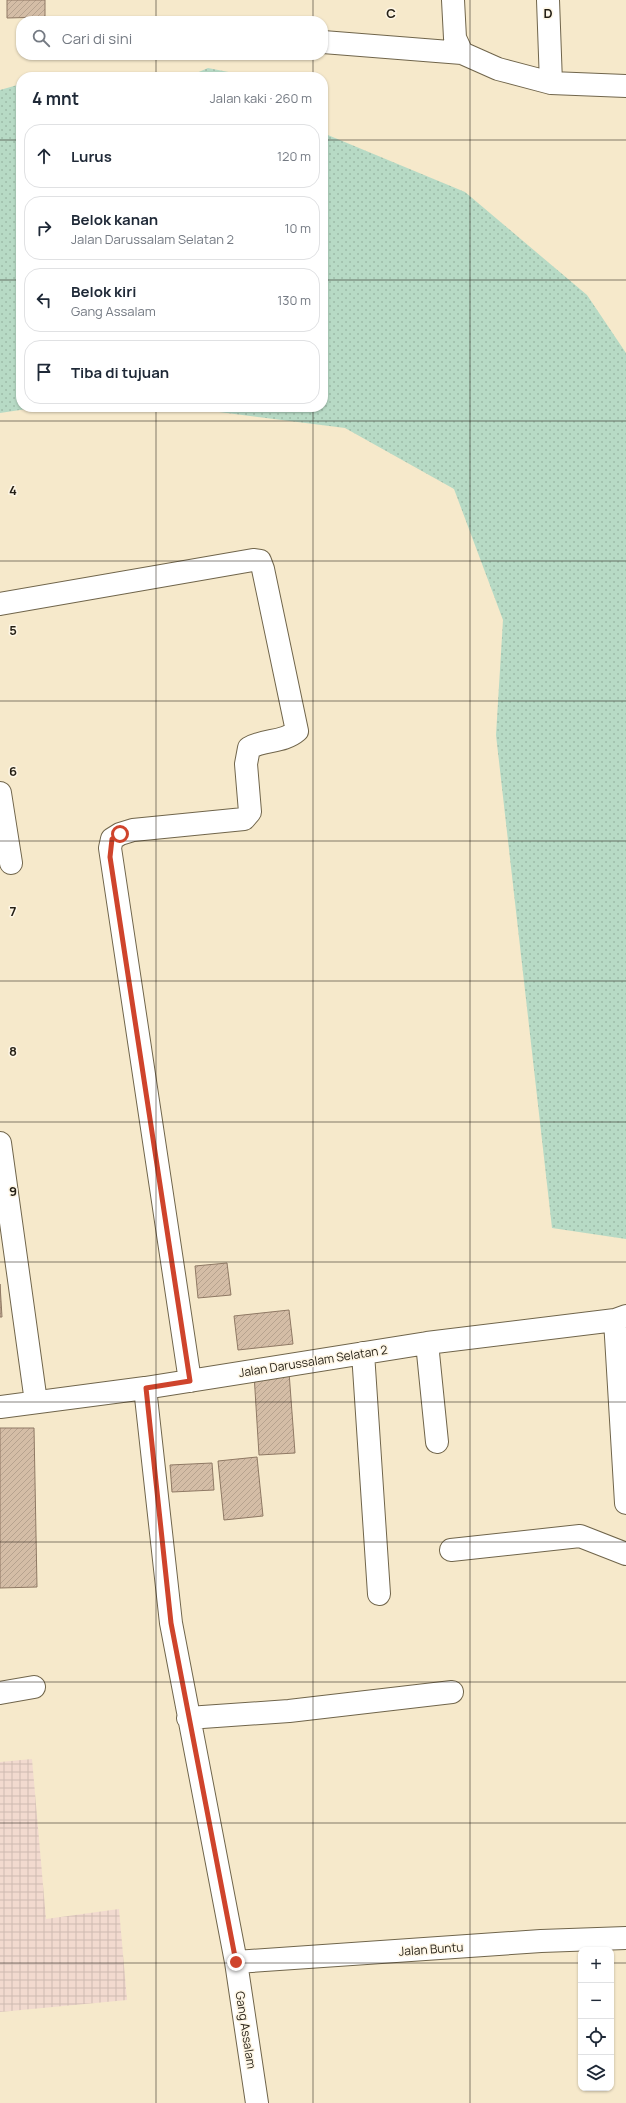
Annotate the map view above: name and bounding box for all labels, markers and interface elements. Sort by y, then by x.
text: C [386,4,396,22]
text: D [543,4,553,22]
search box [16,16,328,60]
icon: search [30,27,52,49]
text: Cari di sini [62,28,132,49]
text: 4 mnt [32,87,79,110]
text: Jalan kaki · 260 m [210,89,312,107]
icon: ahead [33,145,55,167]
text: Lurus [71,146,112,167]
text: 120 m [277,147,311,165]
text: Belok kanan [71,209,158,230]
icon: right [33,217,55,239]
text: 10 m [284,219,311,237]
text: Jalan Darussalam Selatan 2 [71,230,234,248]
text: Belok kiri [71,281,137,302]
icon: left [33,289,55,311]
text: 130 m [277,291,311,309]
text: Gang Assalam [71,302,156,320]
icon: arrive [33,361,55,383]
text: Tiba di tujuan [71,362,169,383]
text: 4 [9,481,17,499]
text: 5 [9,621,17,639]
text: 6 [9,762,17,780]
route start [111,825,129,843]
text: 7 [10,902,17,920]
text: 8 [9,1042,17,1060]
text: 9 [9,1182,17,1200]
street label: Jalan Darussalam Selatan 2 [237,1341,389,1381]
street label: Jalan Buntu [398,1938,464,1960]
map controls [578,1947,614,2091]
button: + [578,1947,614,1983]
route end [227,1953,245,1971]
button: − [578,1983,614,2019]
street label: Gang Assalam [231,1990,261,2070]
button: locate [578,2019,614,2055]
button: layers [578,2055,614,2091]

